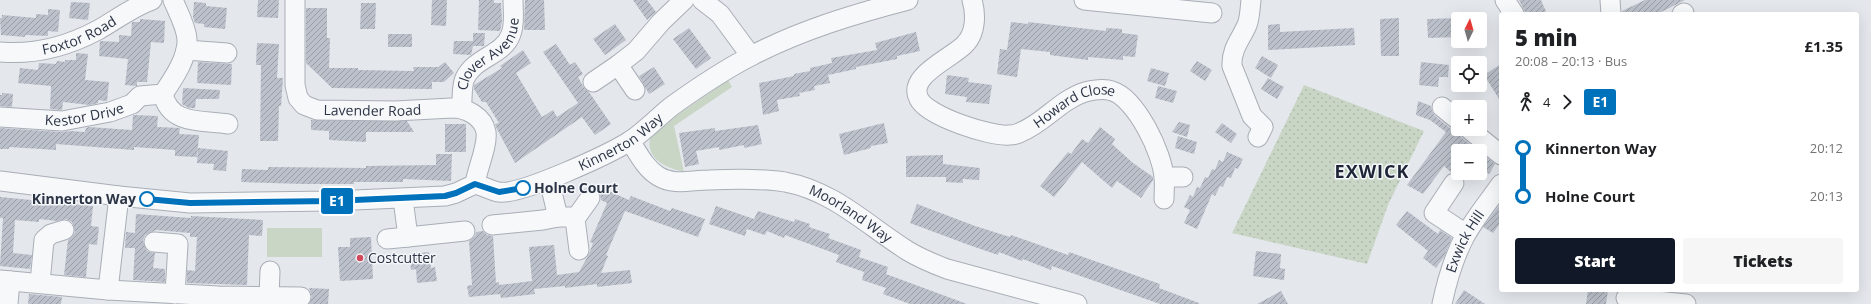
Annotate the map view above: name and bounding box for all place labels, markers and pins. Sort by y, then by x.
place label: Holne Court [534,178,618,197]
marker: Holne Court [515,180,531,196]
place label: Kinnerton Way [32,189,136,208]
marker: Kinnerton Way [139,191,155,207]
place label: Costcutter [368,248,436,267]
marker: Costcutter [355,253,365,263]

